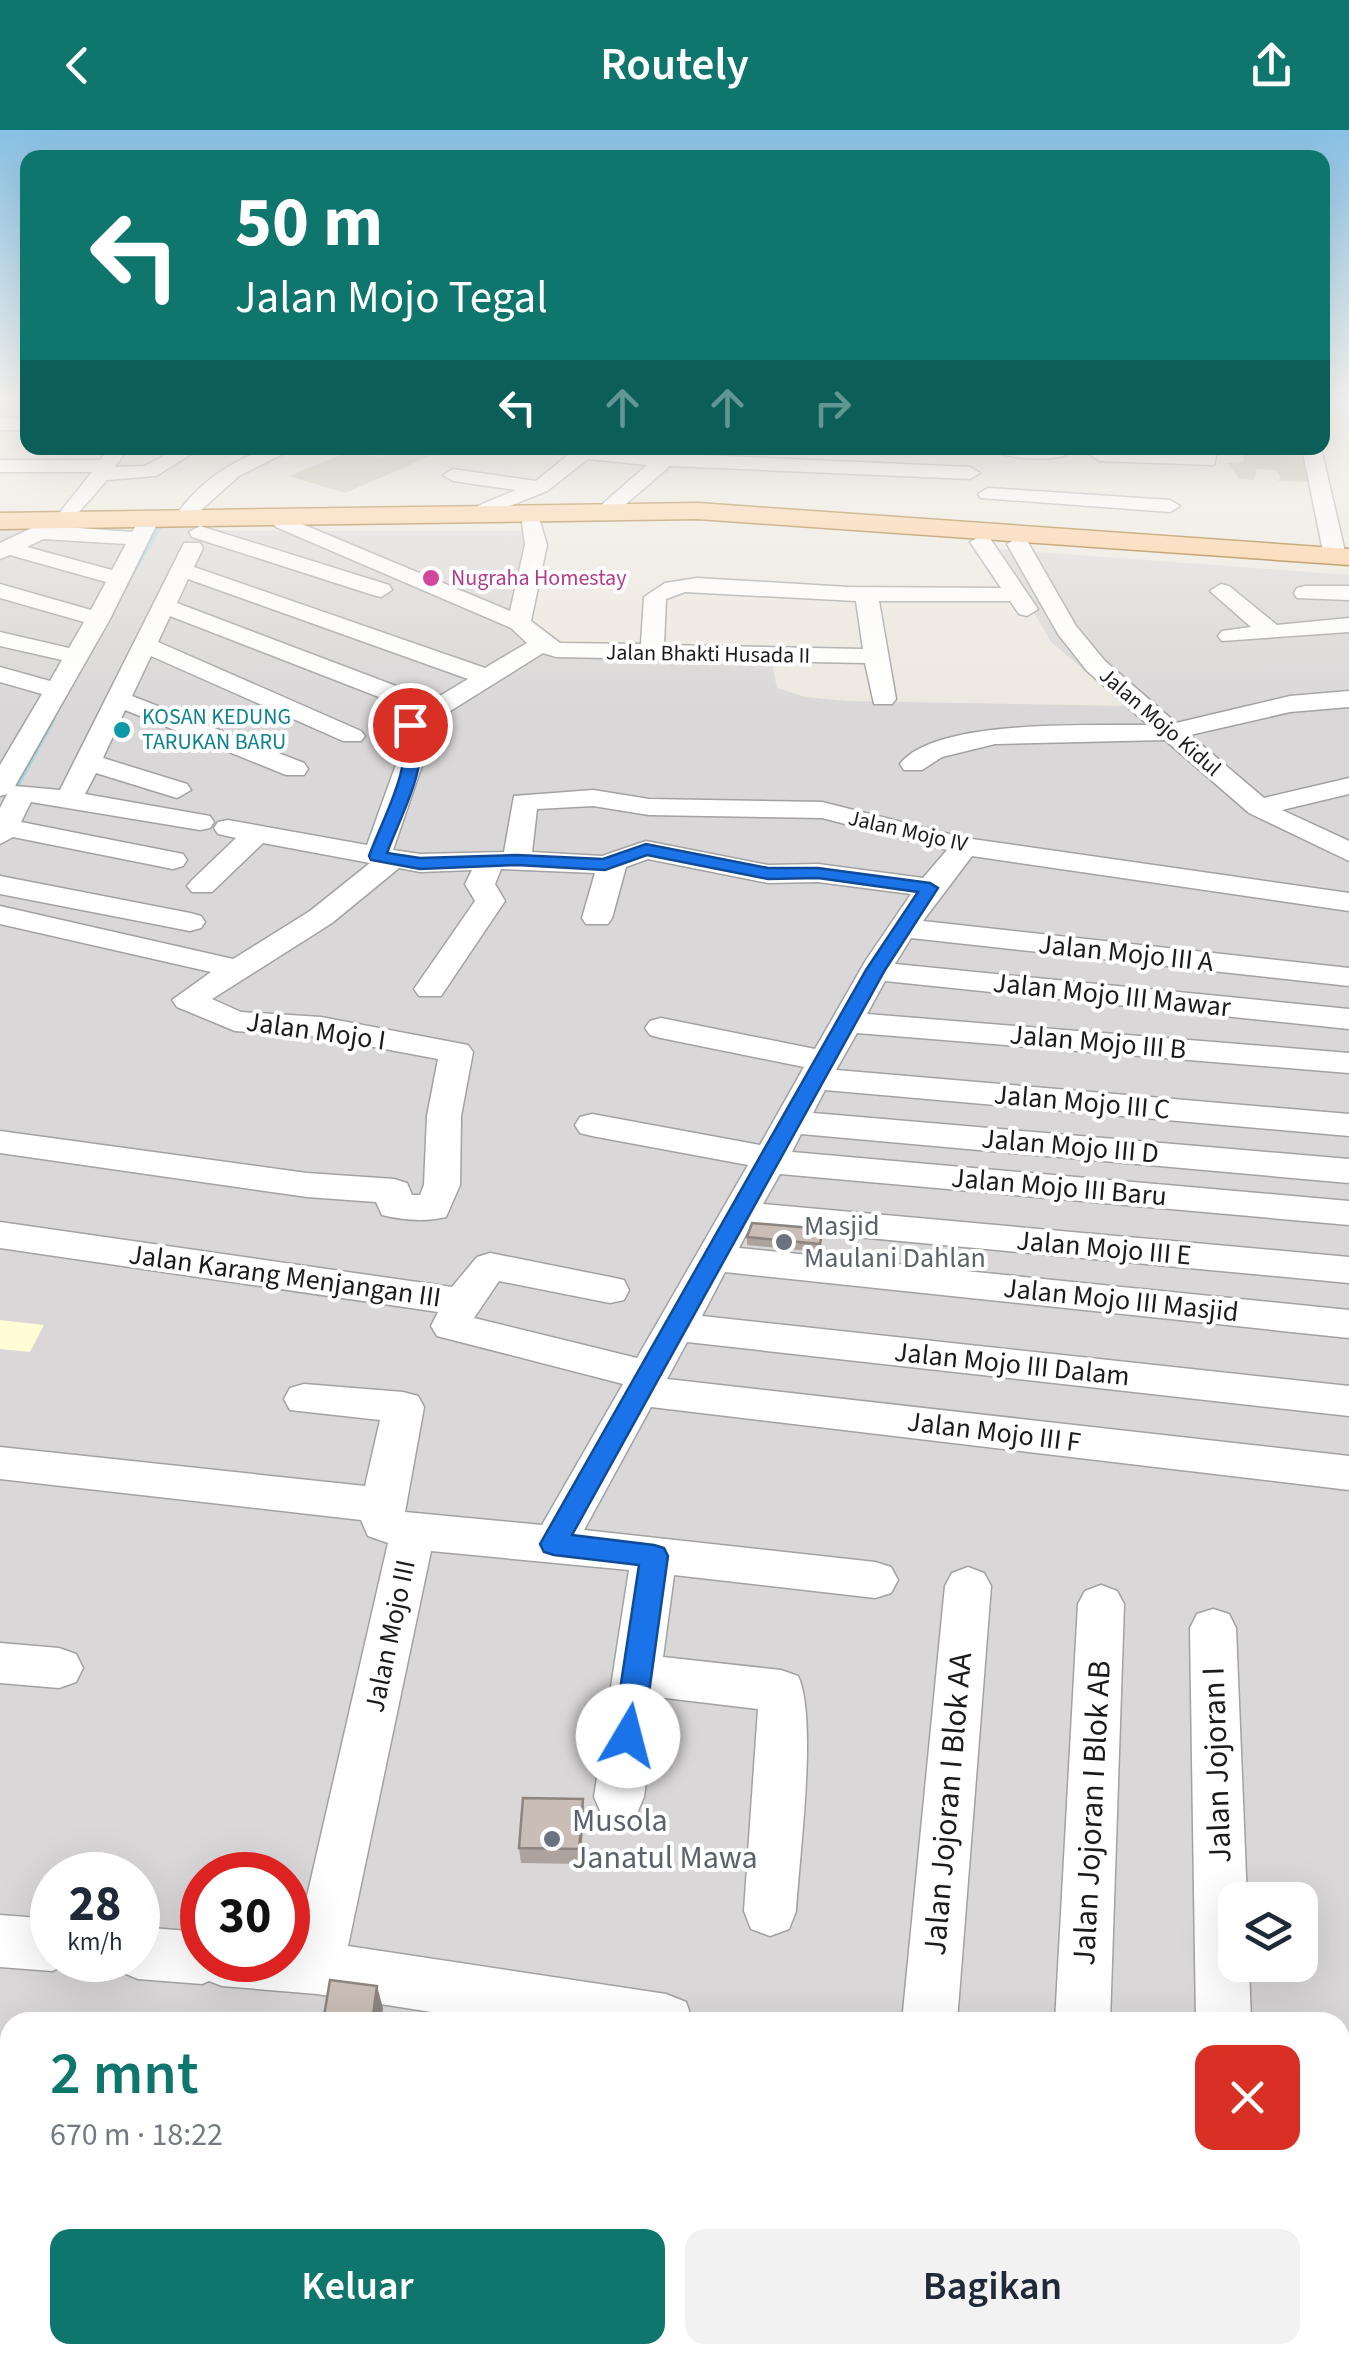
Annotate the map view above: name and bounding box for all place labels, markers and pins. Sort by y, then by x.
place label: Nugraha Homestay [451,562,627,594]
marker: Nugraha Homestay [420,567,442,589]
pin [368,683,453,768]
place label: KOSAN KEDUNG TARUKAN BARU [142,701,291,758]
marker: KOSAN KEDUNG TARUKAN BARU [111,719,133,741]
place label: Masjid Maulani Dahlan [804,1206,986,1278]
marker: Masjid Maulani Dahlan [773,1231,795,1253]
place label: Musola Janatul Mawa [572,1798,758,1881]
marker: Musola Janatul Mawa [541,1828,563,1850]

